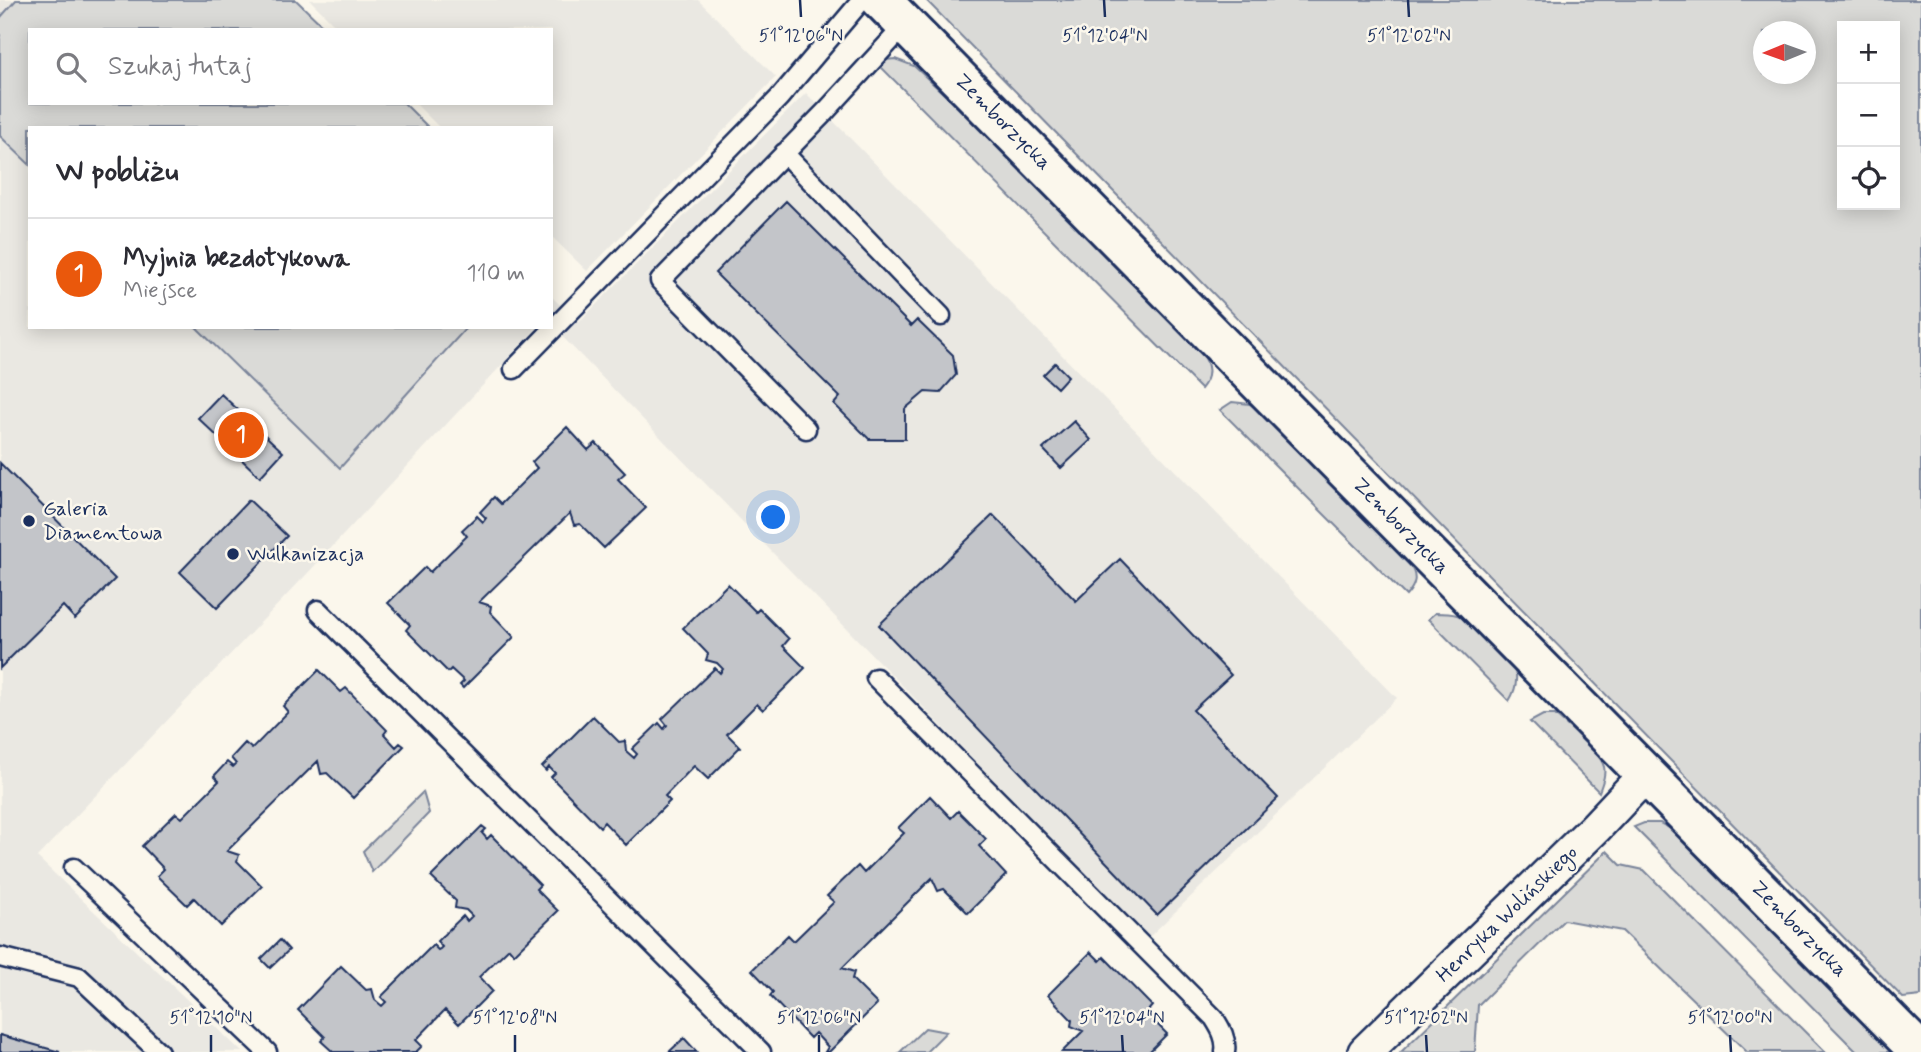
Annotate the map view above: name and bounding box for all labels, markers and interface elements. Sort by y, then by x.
north arrow [1753,21,1816,84]
map controls [1837,21,1900,210]
button: + [1837,21,1900,84]
text: 51°12'06"N [759,24,843,48]
text: 51°12'04"N [1062,24,1148,48]
text: 51°12'02"N [1367,24,1451,48]
search box [28,28,553,105]
icon: search [52,48,90,86]
text: Szukaj tutaj [108,50,252,84]
street label: Zemborzycka [948,67,1058,177]
button: − [1837,84,1900,147]
button: locate [1837,147,1900,210]
text: W pobliżu [56,152,179,191]
text: Myjnia bezdotykowa [123,242,350,276]
text: 1 [74,259,84,289]
text: 110 m [466,259,525,289]
text: Miejsce [123,276,197,306]
pin: 1 [218,409,264,461]
street label: Zemborzycka [1346,471,1456,581]
place label: Galeria Diamentowa [43,495,163,547]
your location [756,500,790,534]
marker: Galeria Diamentowa [21,513,37,529]
place label: Wulkanizacja [247,540,364,568]
marker: Wulkanizacja [225,546,241,562]
street label: Henryka Wolińskiego [1430,839,1585,990]
street label: Zemborzycka [1744,874,1854,984]
text: 51°12'10"N [170,1006,252,1030]
text: 51°12'08"N [473,1006,557,1030]
text: 51°12'06"N [777,1006,861,1030]
text: 51°12'04"N [1079,1006,1165,1030]
text: 51°12'02"N [1384,1006,1468,1030]
text: 51°12'00"N [1688,1006,1772,1030]

